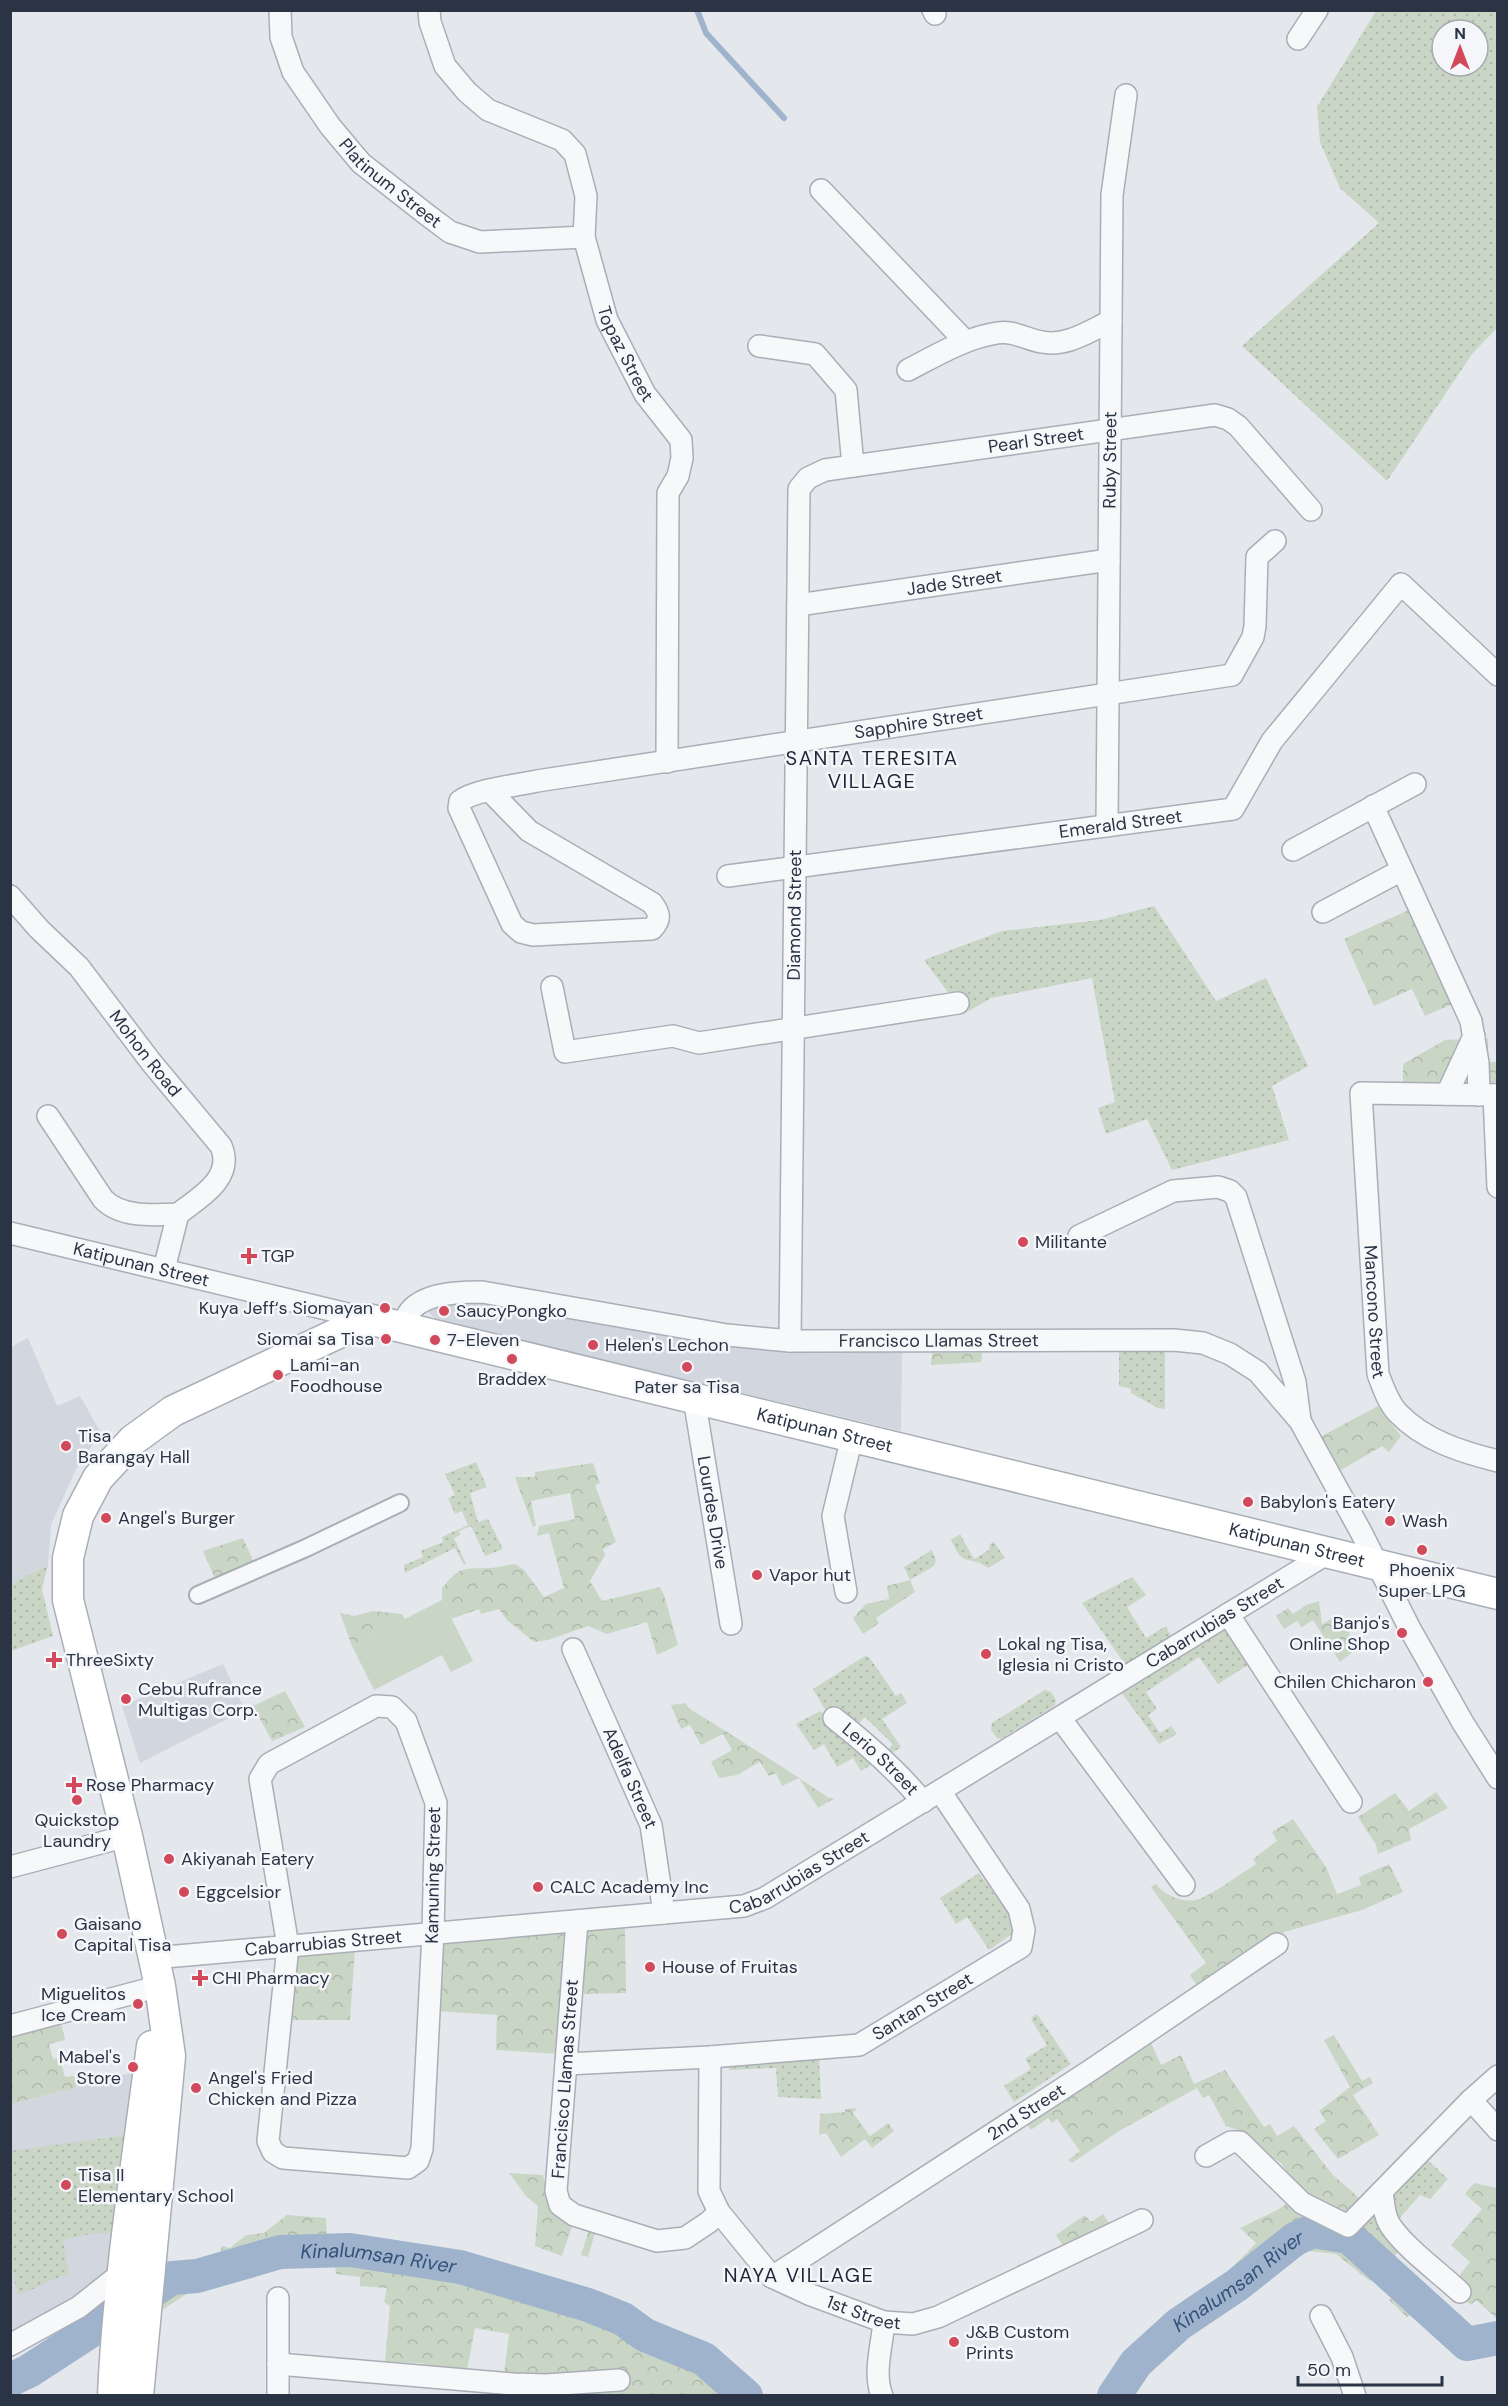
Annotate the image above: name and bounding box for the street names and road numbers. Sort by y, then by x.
street label: Platinum Street [333,133,446,234]
street label: Topaz Street [592,303,659,407]
street label: Ruby Street [1098,411,1122,509]
street label: Pearl Street [986,422,1085,459]
street label: Jade Street [905,564,1004,601]
street label: Sapphire Street [853,701,985,744]
street label: Emerald Street [1057,804,1184,844]
street label: Diamond Street [782,850,807,981]
street label: Mohon Road [104,1005,187,1102]
street label: Katipunan Street [71,1237,212,1292]
street label: Mancono Street [1358,1244,1391,1382]
street label: Francisco Llamas Street [839,1328,1039,1353]
street label: Katipunan Street [754,1402,895,1458]
street label: Lourdes Drive [692,1454,734,1571]
street label: Katipunan Street [1227,1517,1367,1573]
street label: Cabarrubias Street [1141,1571,1288,1674]
street label: Lerio Street [837,1717,924,1801]
street label: Adelfa Street [597,1723,663,1832]
street label: Kamuning Street [420,1806,446,1944]
street label: Cabarrubias Street [728,1825,874,1919]
street label: Cabarrubias Street [244,1924,403,1962]
street label: Santan Street [868,1967,977,2046]
street label: Francisco Llamas Street [546,1979,584,2179]
street label: 2nd Street [983,2078,1070,2146]
street label: 1st Street [823,2290,901,2335]

